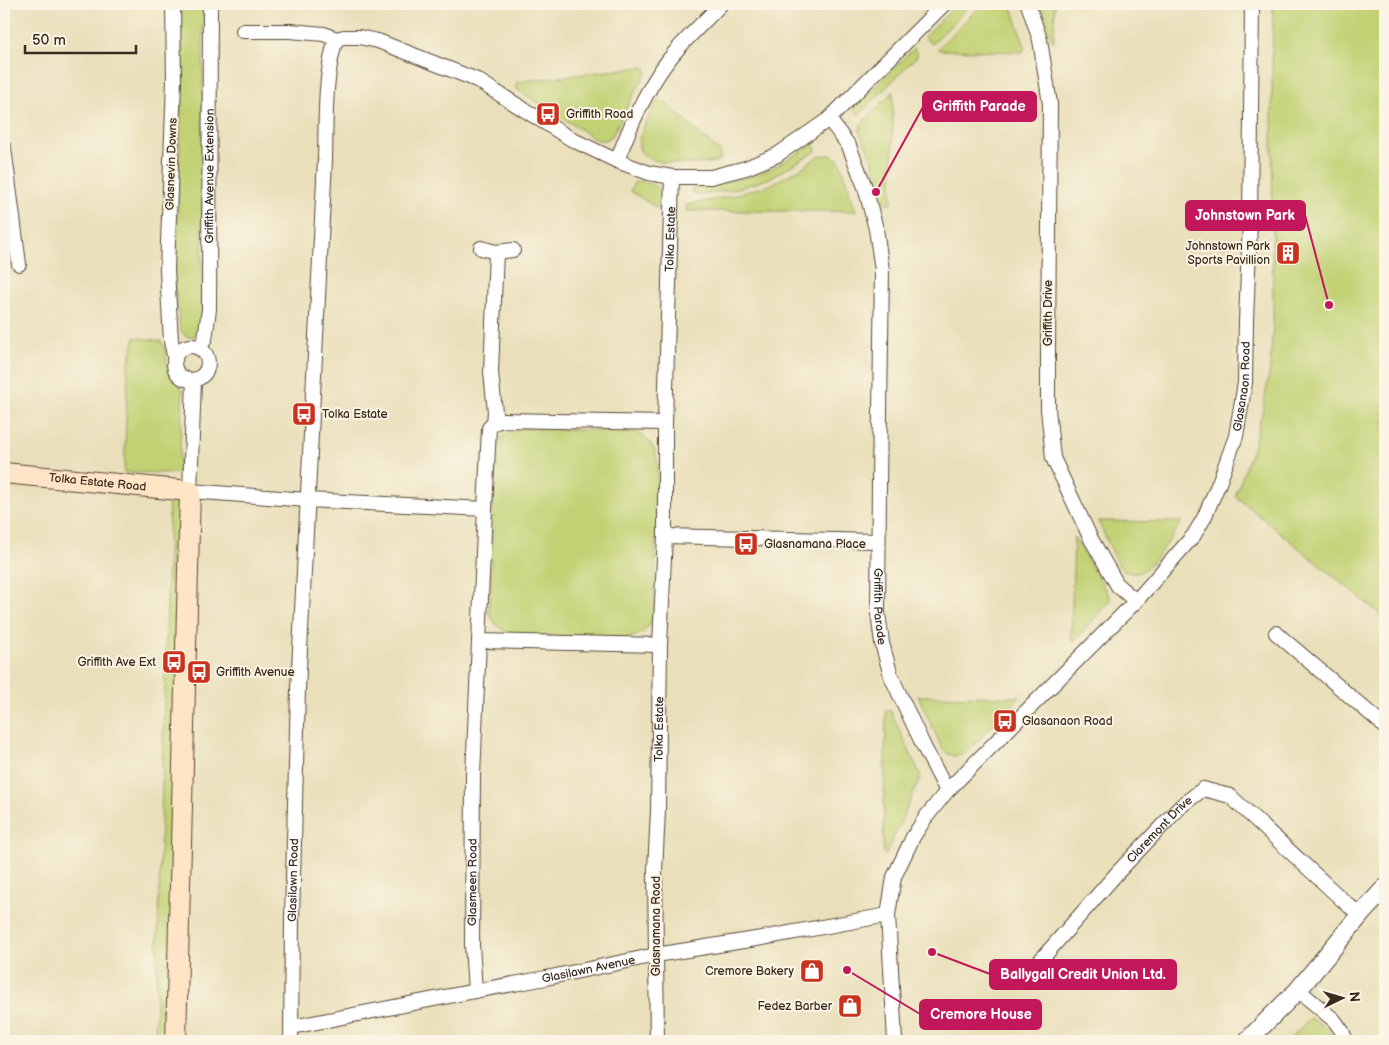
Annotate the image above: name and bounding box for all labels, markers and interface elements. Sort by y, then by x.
scale bar [25,22,136,54]
text: 50 m [32,31,66,50]
callout: Griffith Parade [923,92,1036,121]
text: Griffith Parade [933,98,1025,115]
bus stop icon: Griffith Road [535,101,561,127]
place label: Griffith Road [566,107,633,122]
street label: Griffith Avenue Extension [202,108,218,244]
street label: Glasnevin Downs [162,117,181,211]
callout: Johnstown Park [1186,201,1305,230]
street label: Tolka Estate [662,206,679,272]
text: Johnstown Park [1195,207,1295,224]
place label: Johnstown Park Sports Pavillion [1186,239,1270,268]
building icon: Johnstown Park Sports Pavillion [1275,240,1301,266]
street label: Griffith Drive [1041,280,1056,346]
street label: Glasanaon Road [1230,341,1254,433]
bus stop icon: Tolka Estate [291,401,317,427]
place label: Tolka Estate [322,407,388,422]
street label: Tolka Estate Road [48,470,147,495]
bus stop icon: Glasnamana Place [733,531,759,557]
place label: Glasnamana Place [764,537,866,552]
street label: Griffith Parade [870,568,889,646]
bus stop icon: Griffith Ave Ext [161,649,187,675]
place label: Griffith Ave Ext [78,655,156,670]
bus stop icon: Griffith Avenue [186,659,212,685]
place label: Griffith Avenue [216,665,295,680]
street label: Tolka Estate [652,696,667,762]
bus stop icon: Glasanaon Road [992,708,1018,734]
place label: Glasanaon Road [1022,714,1113,729]
street label: Claremont Drive [1124,793,1196,866]
street label: Glasilawn Road [285,838,302,922]
street label: Glasmeen Road [465,838,481,926]
street label: Glasnamana Road [649,876,664,976]
street label: Glasilawn Avenue [540,953,637,987]
shop icon: Cremore Bakery [799,958,825,984]
callout: Ballygall Credit Union Ltd. [990,960,1176,989]
place label: Cremore Bakery [705,964,795,979]
text: Ballygall Credit Union Ltd. [1000,966,1166,983]
north arrow [1316,972,1366,1022]
text: N [1346,991,1363,1003]
shop icon: Fedez Barber [837,993,863,1019]
place label: Fedez Barber [758,999,833,1014]
callout: Cremore House [920,1000,1041,1029]
text: Cremore House [930,1006,1032,1023]

